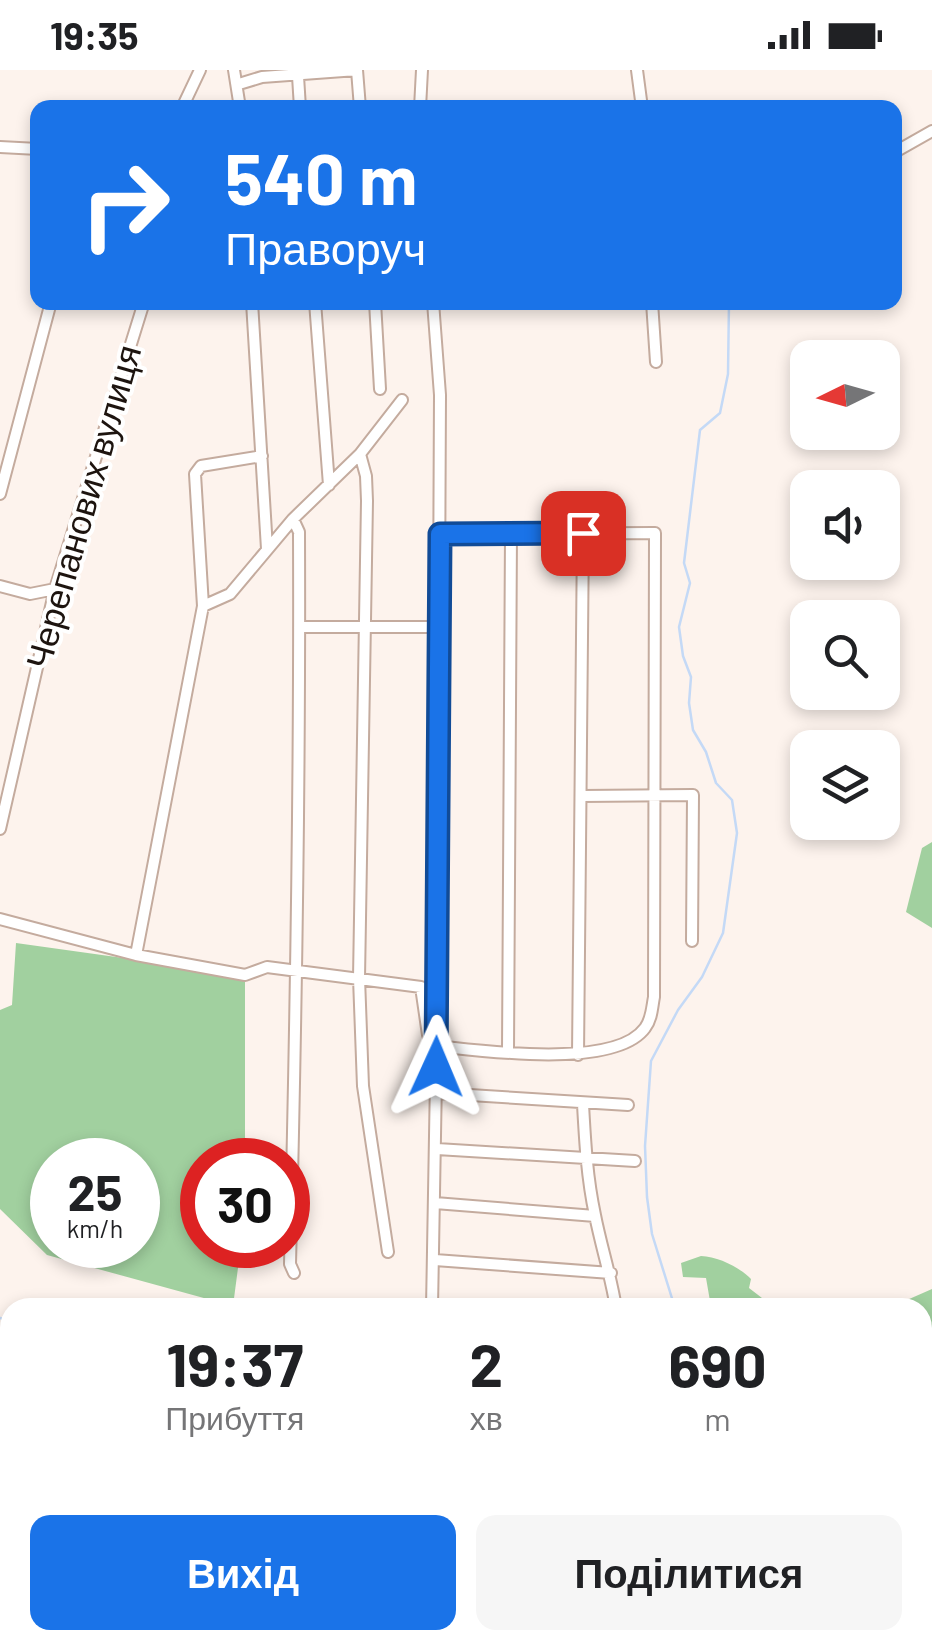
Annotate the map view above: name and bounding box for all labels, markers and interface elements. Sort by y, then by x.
text: 19:35 [50,12,138,58]
text: 540 m [225,135,417,219]
icon: right [60,140,190,270]
text: Праворуч [225,220,426,274]
street label: Черепанових вулиця [16,340,148,673]
north arrow [790,340,900,450]
map controls [790,340,900,840]
button: sound [790,470,900,580]
pin [541,491,626,576]
icon: arrive [556,506,611,561]
button: search [790,600,900,710]
button: layers [790,730,900,840]
position arrow [384,1015,488,1119]
speed limit sign: 30 [180,1138,310,1268]
text: 25 [68,1161,122,1221]
text: km/h [67,1213,123,1243]
text: 19:37 [166,1327,303,1399]
text: 2 [470,1327,503,1399]
text: 690 [668,1328,767,1400]
text: Прибуття [165,1398,304,1436]
text: хв [470,1398,503,1436]
text: m [704,1399,731,1437]
button: Вихід [30,1515,456,1630]
button: Поділитися [476,1515,902,1630]

